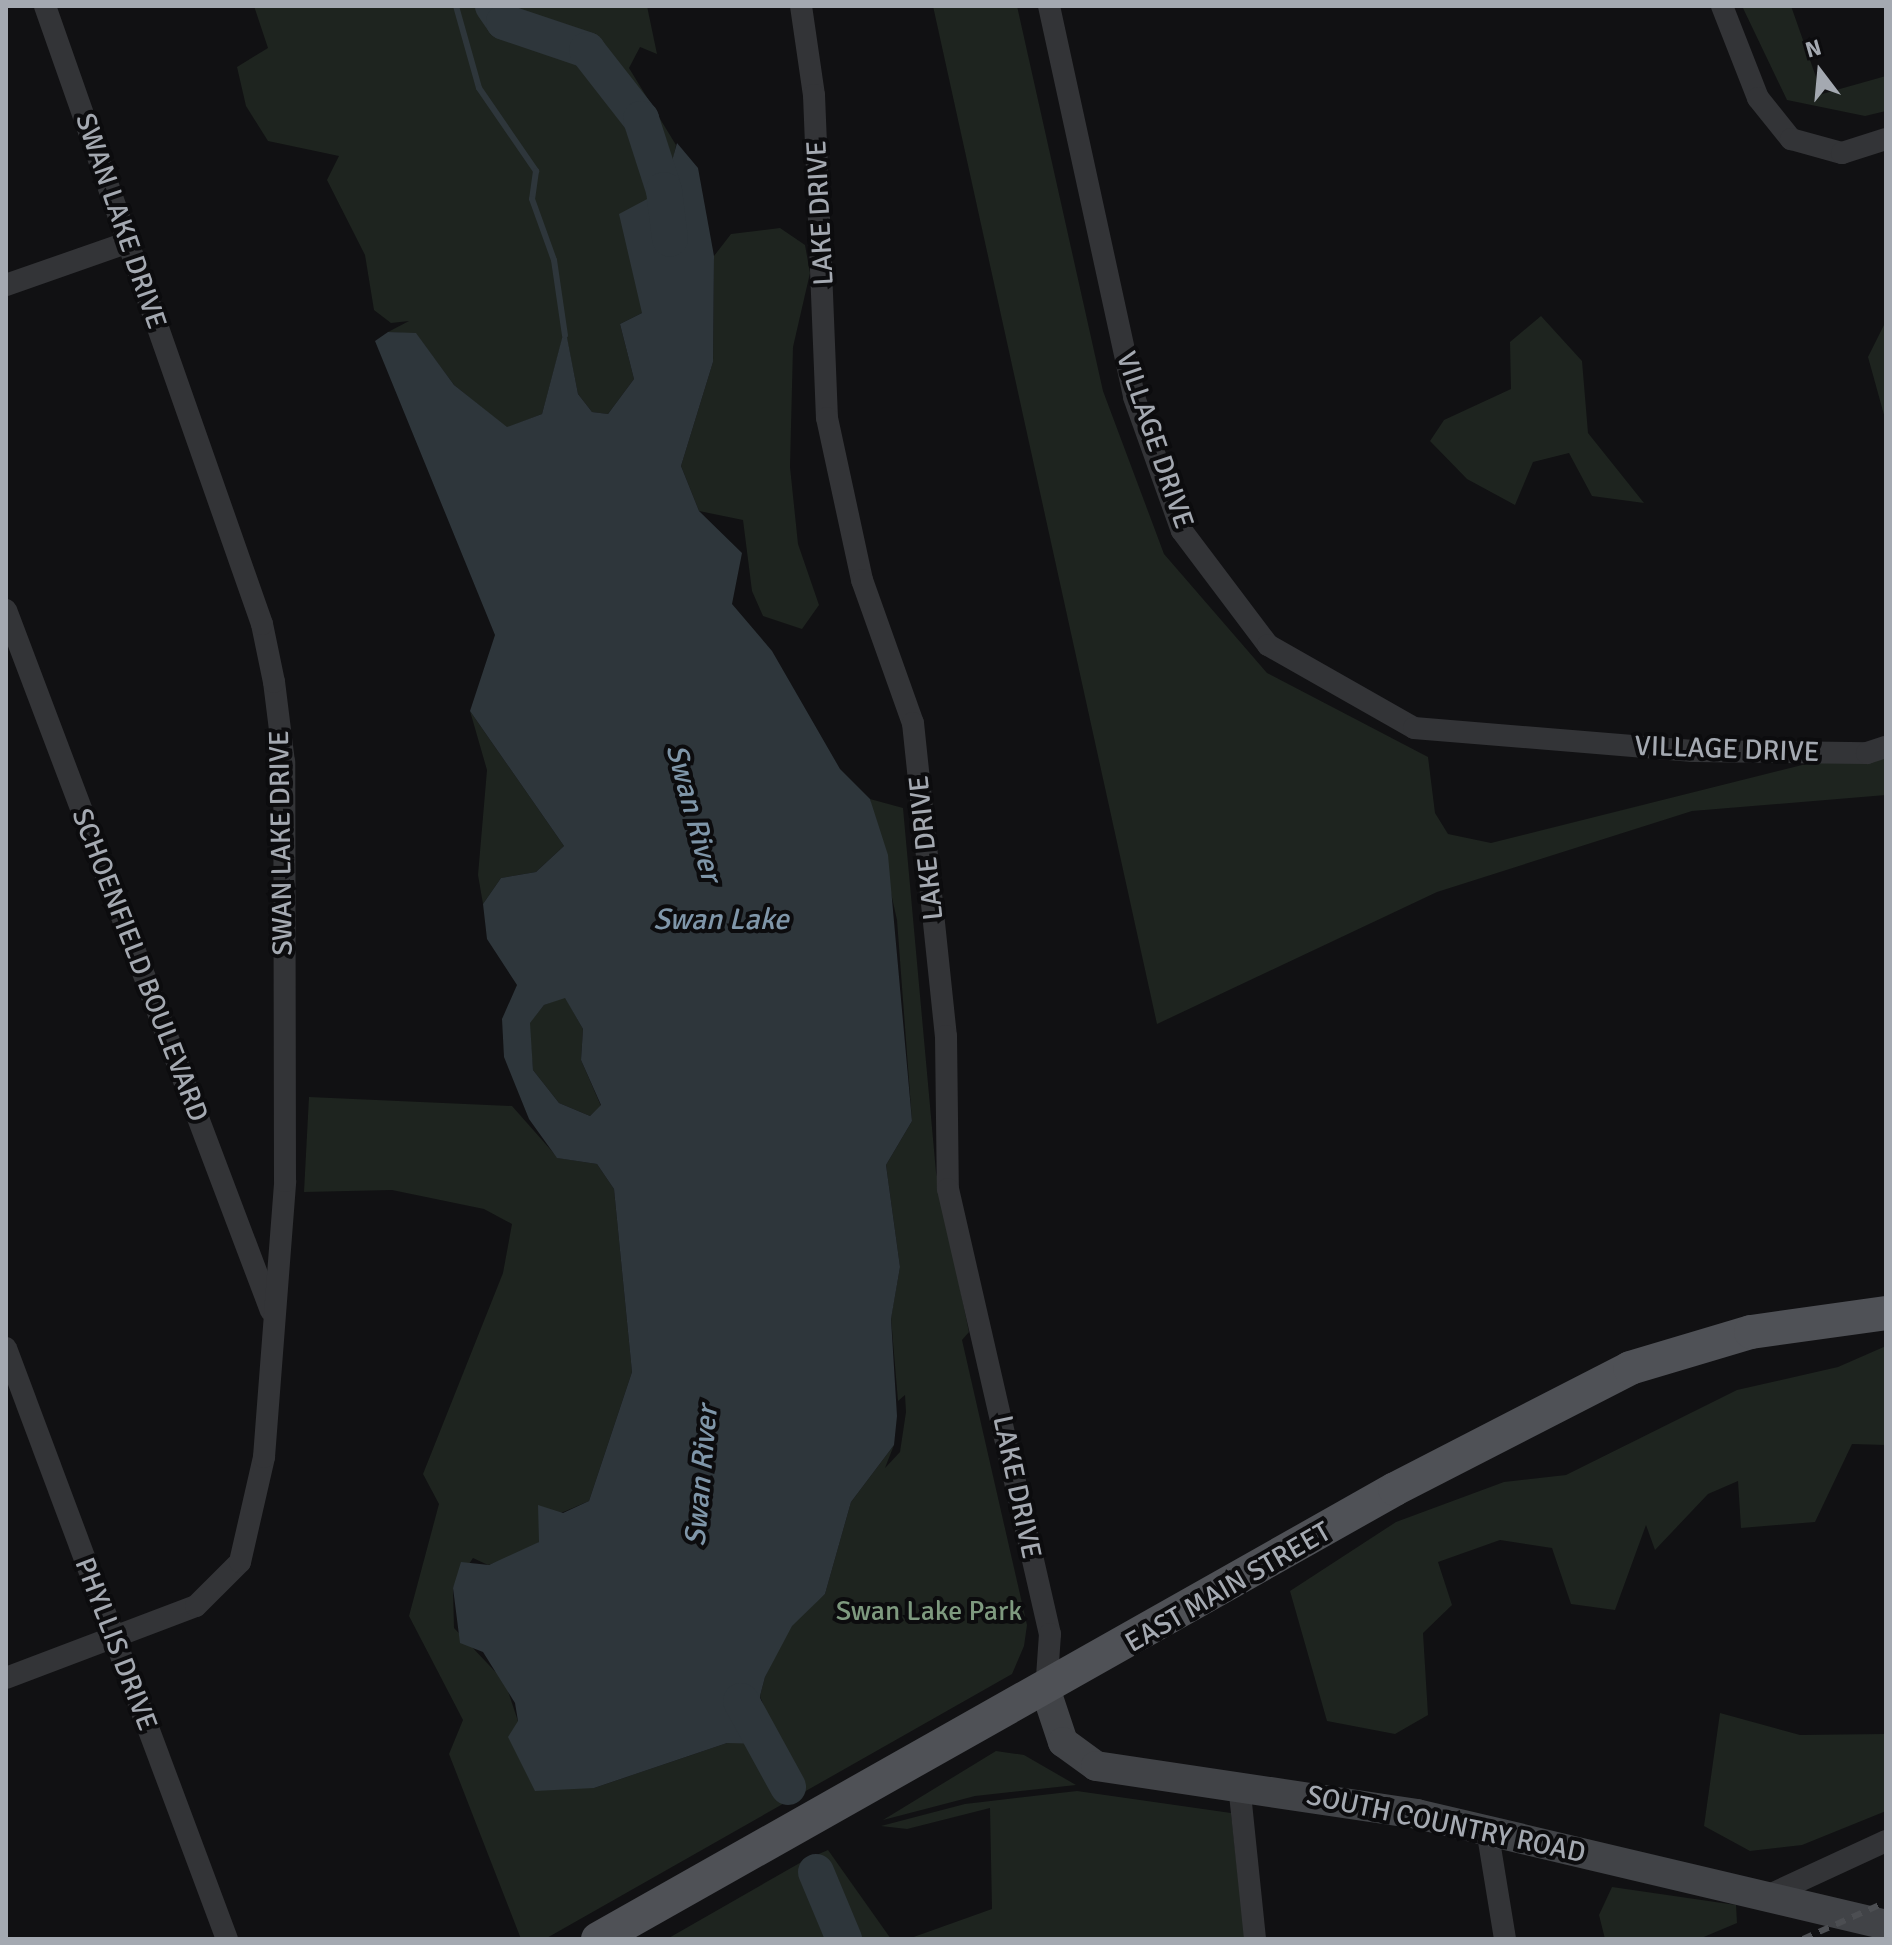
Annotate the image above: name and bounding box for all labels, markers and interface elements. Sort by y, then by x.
north arrow [1780,32,1860,112]
text: N [1802,33,1824,64]
street label: SWAN LAKE DRIVE [68,109,174,333]
street label: LAKE DRIVE [799,140,841,286]
street label: VILLAGE DRIVE [1109,347,1201,533]
street label: VILLAGE DRIVE [1634,729,1820,769]
street label: SWAN LAKE DRIVE [262,730,300,956]
water label: Swan River [657,740,729,886]
street label: LAKE DRIVE [902,774,950,922]
street label: SCHOENFIELD BOULEVARD [65,804,215,1126]
water label: Swan Lake [653,902,789,938]
water label: Swan River [678,1404,726,1548]
street label: LAKE DRIVE [985,1412,1049,1562]
street label: EAST MAIN STREET [1119,1515,1337,1659]
street label: PHYLLIS DRIVE [68,1553,164,1735]
park label: Swan Lake Park [836,1594,1022,1628]
street label: SOUTH COUNTRY ROAD [1304,1778,1588,1870]

